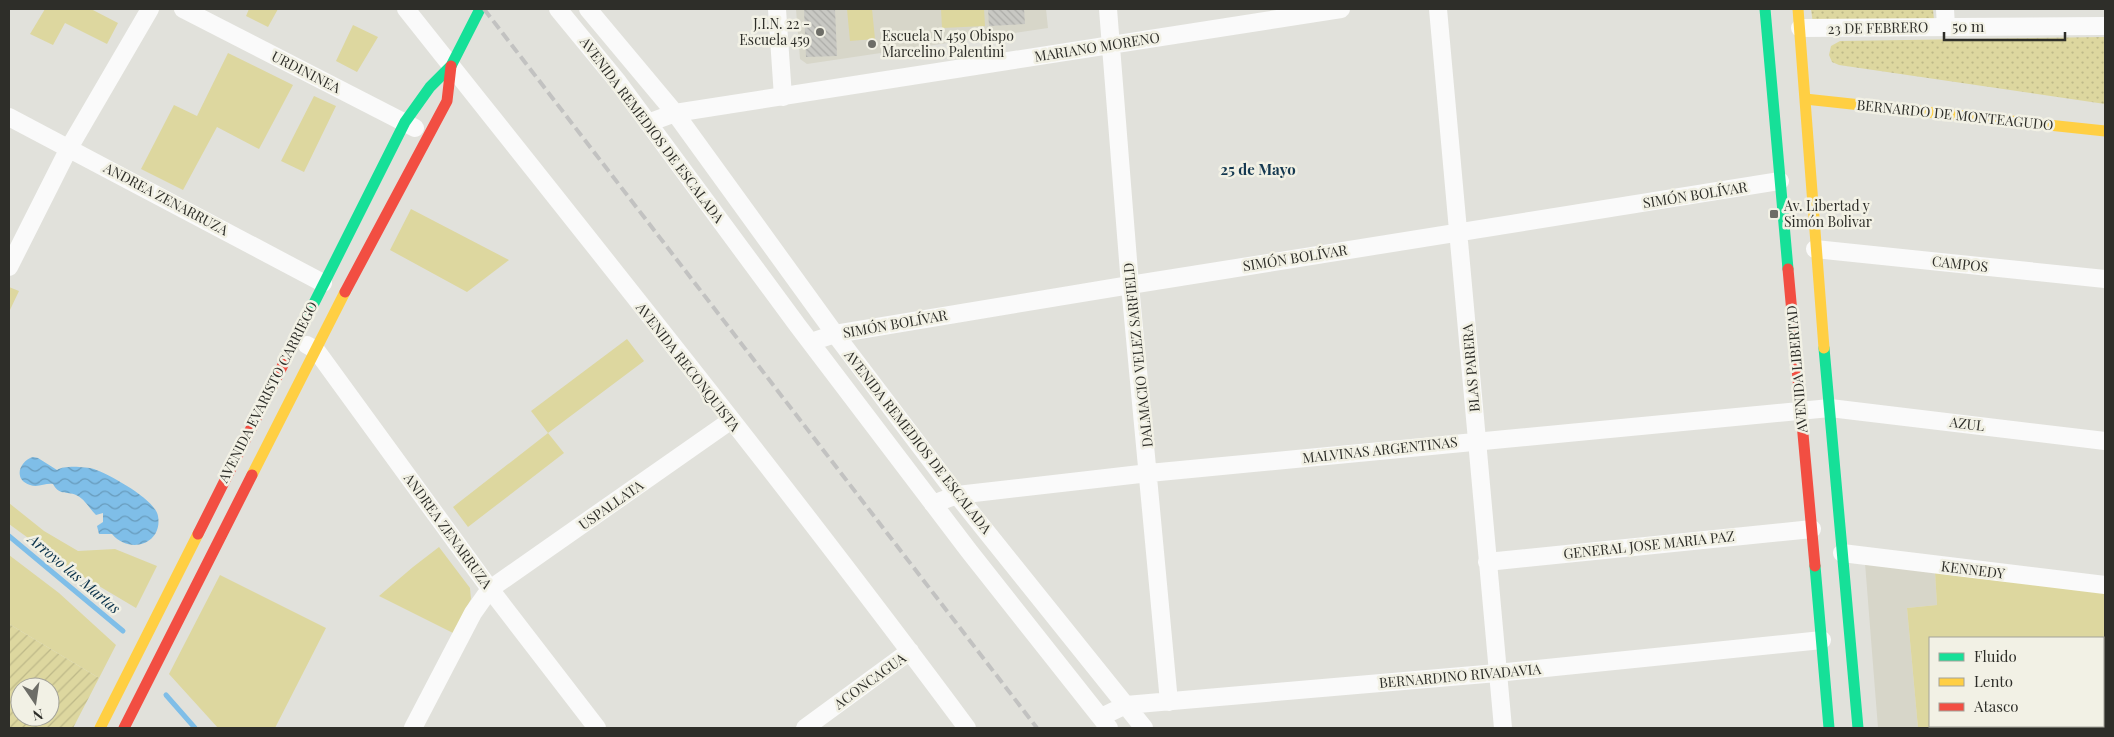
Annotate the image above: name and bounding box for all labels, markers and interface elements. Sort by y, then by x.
scale bar [1944,10,2065,42]
place label: J.I.N. 22 - Escuela 459 [739,14,810,49]
text: 50 m [1952,16,1985,36]
street label: 23 DE FEBRERO [1827,17,1928,38]
marker: J.I.N. 22 - Escuela 459 [814,26,826,38]
place label: Escuela N 459 Obispo Marcelino Palentini [882,26,1014,61]
street label: MARIANO MORENO [1033,27,1161,66]
street label: AVENIDA REMEDIOS DE ESCALADA [576,32,729,227]
marker: Escuela N 459 Obispo Marcelino Palentini [866,38,878,50]
street label: URDININEA [268,46,344,97]
street label: BERNARDO DE MONTEAGUDO [1856,95,2054,134]
street label: ANDREA ZENARRUZA [100,157,232,239]
district label: 25 de Mayo [1220,159,1296,179]
street label: SIMÓN BOLÍVAR [1641,177,1749,212]
place label: Av. Libertad y Simón Bolivar [1783,196,1873,231]
marker: Av. Libertad y Simón Bolivar [1768,208,1780,220]
street label: SIMÓN BOLÍVAR [1241,240,1349,275]
street label: CAMPOS [1931,251,1989,276]
street label: DALMACIO VELEZ SARFIELD [1118,262,1157,448]
street label: AVENIDA EVARISTO CARRIEGO [213,298,322,487]
street label: AVENIDA RECONQUISTA [631,298,745,435]
street label: AVENIDA LIBERTAD [1781,304,1812,435]
street label: SIMÓN BOLÍVAR [841,305,949,342]
street label: BLAS PARERA [1457,323,1484,413]
street label: AVENIDA REMEDIOS DE ESCALADA [840,345,996,538]
street label: AZUL [1948,412,1986,435]
street label: MALVINAS ARGENTINAS [1301,432,1459,467]
street label: ANDREA ZENARRUZA [400,468,497,592]
street label: USPALLATA [575,475,647,534]
street label: GENERAL JOSE MARIA PAZ [1562,526,1736,563]
water label: Arroyo las Martas [23,527,125,618]
street label: KENNEDY [1940,556,2007,583]
legend [1929,637,2104,727]
text: Fluido [1974,646,2017,666]
street label: ACONCAGUA [829,648,910,714]
street label: BERNARDINO RIVADAVIA [1378,659,1542,692]
text: Lento [1974,671,2013,691]
north arrow [10,677,60,727]
text: Atasco [1973,696,2018,716]
text: N [31,705,45,726]

